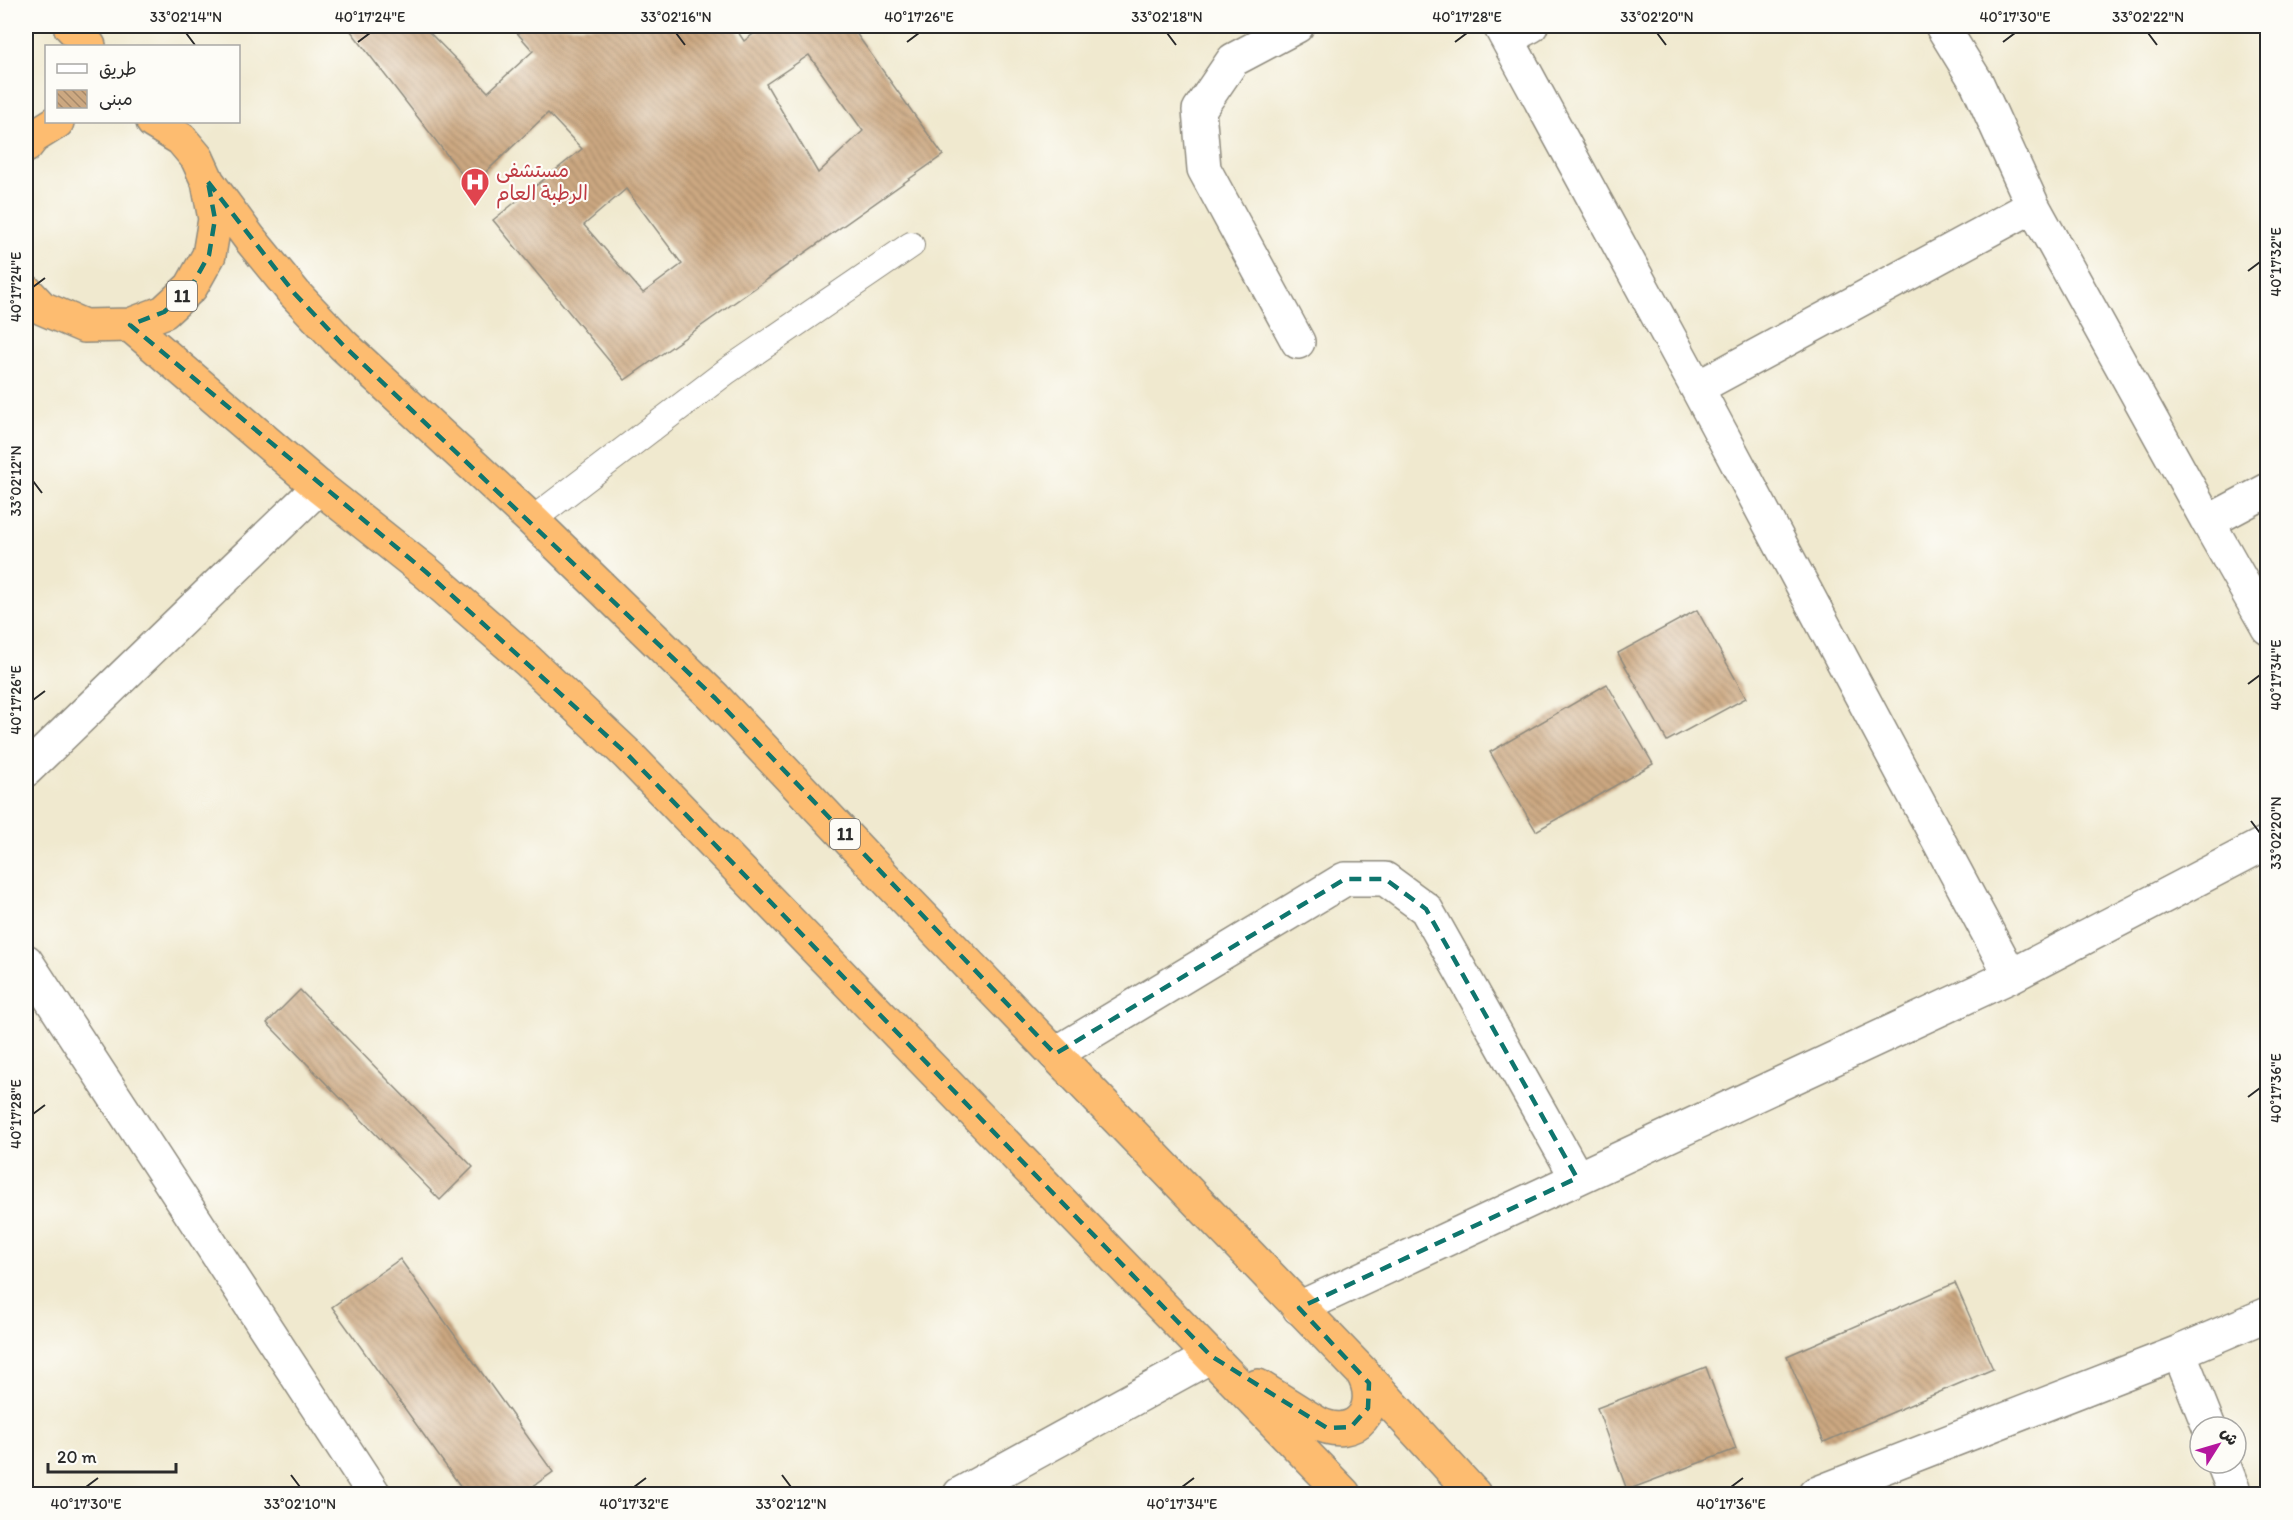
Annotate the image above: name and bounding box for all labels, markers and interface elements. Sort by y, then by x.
text: 33°02'14"N [150,8,222,26]
text: 40°17'24"E [335,8,405,26]
text: 33°02'16"N [640,8,712,26]
text: 40°17'26"E [884,8,954,26]
text: 33°02'18"N [1131,8,1203,26]
text: 40°17'28"E [1432,8,1502,26]
text: 33°02'20"N [1620,8,1694,26]
text: 40°17'30"E [1979,8,2051,26]
text: 33°02'22"N [2112,8,2184,26]
legend [45,45,240,123]
text: طريق [99,58,137,80]
text: مبنى [99,88,133,110]
place label: مستشفى الرطبة العام [496,158,588,209]
hospital icon: مستشفى الرطبة العام [459,166,491,208]
text: 40°17'32"E [2267,227,2285,297]
text: 40°17'24"E [7,252,25,322]
road number: 11 [167,281,197,311]
text: 33°02'12"N [7,445,25,517]
text: 40°17'34"E [2267,640,2285,710]
text: 40°17'26"E [7,665,25,735]
text: 33°02'20"N [2267,796,2285,870]
road number: 11 [830,819,860,849]
text: 40°17'36"E [2267,1053,2285,1123]
text: 40°17'28"E [7,1079,25,1149]
north arrow [2188,1415,2248,1475]
text: ش [2217,1424,2242,1449]
scale bar [48,1436,176,1474]
text: 20 m [57,1446,97,1468]
text: 40°17'30"E [50,1495,122,1513]
text: 33°02'10"N [264,1495,336,1513]
text: 40°17'32"E [599,1495,669,1513]
text: 33°02'12"N [755,1495,827,1513]
text: 40°17'34"E [1147,1495,1217,1513]
text: 40°17'36"E [1696,1495,1766,1513]

